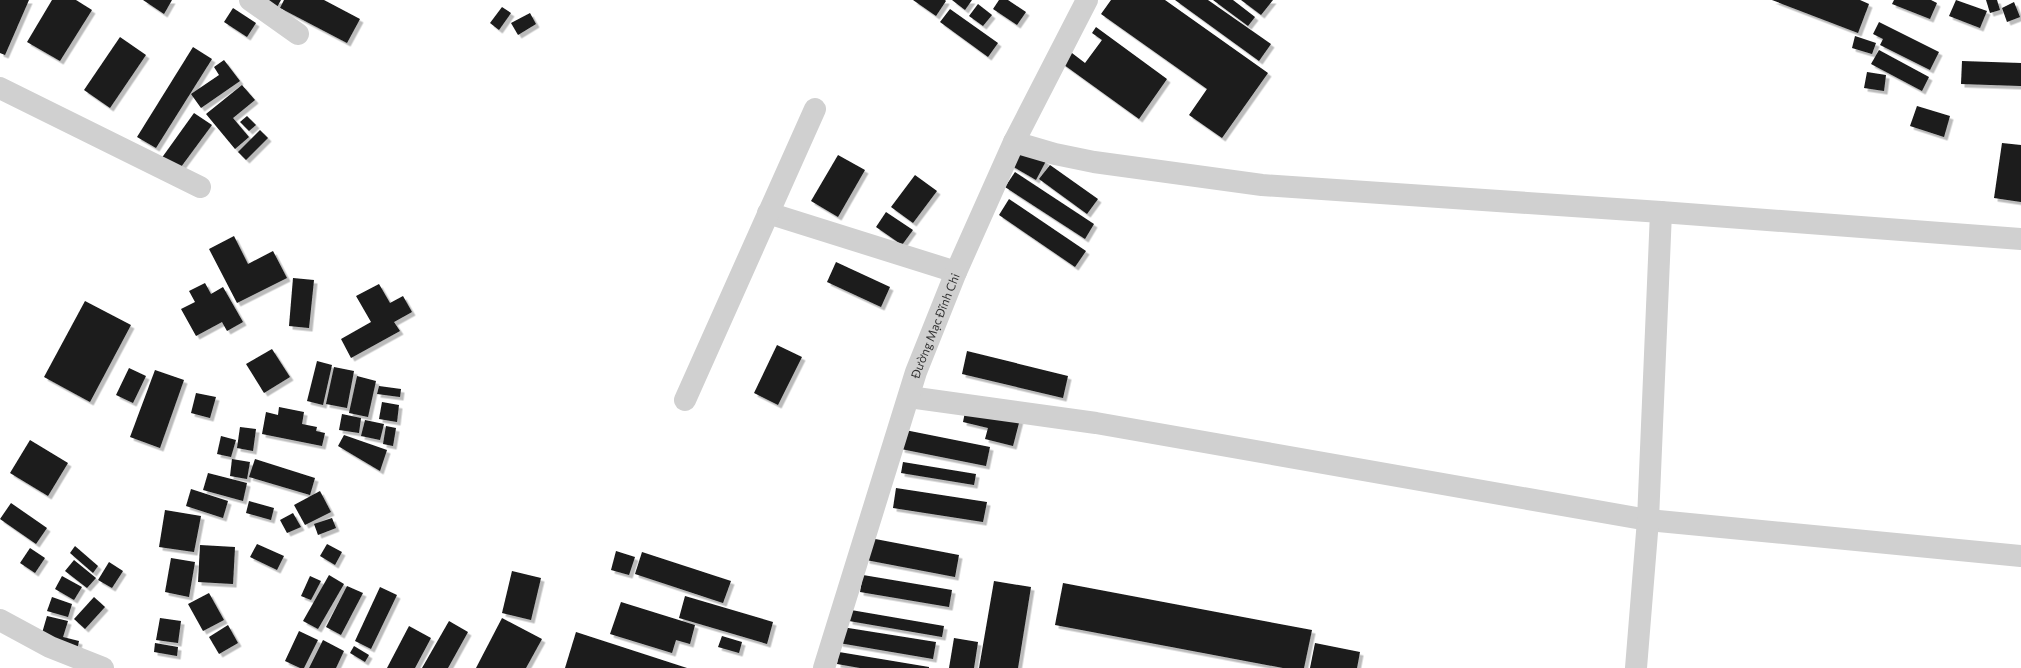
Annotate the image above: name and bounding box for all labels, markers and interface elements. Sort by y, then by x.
street label: Đường Mạc Đĩnh Chi [907,271,962,381]

